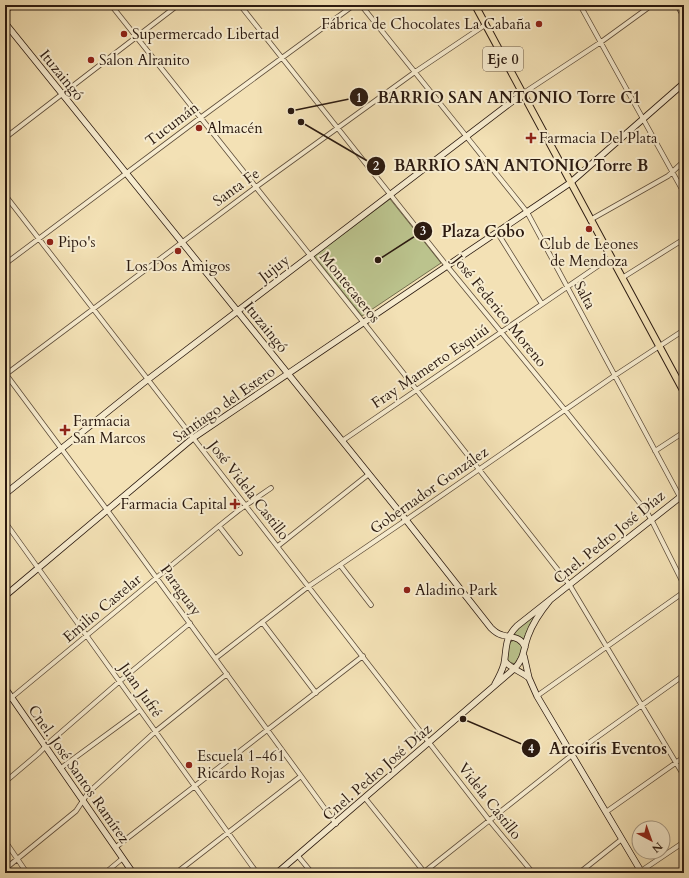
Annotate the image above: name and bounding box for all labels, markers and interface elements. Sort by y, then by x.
place label: Fábrica de Chocolates La Cabaña [321,14,532,34]
marker: Fábrica de Chocolates La Cabaña [534,19,544,29]
place label: Supermercado Libertad [132,24,279,44]
marker: Supermercado Libertad [119,29,129,39]
street label: Ituzaingó [35,45,89,105]
road number: Eje 0 [483,47,523,71]
place label: Salon Alranito [99,50,190,70]
marker: Salon Alranito [86,55,96,65]
callout: BARRIO SAN ANTONIO Torre C1 [349,83,649,111]
text: BARRIO SAN ANTONIO Torre C1 [377,87,641,109]
text: 1 [356,90,362,106]
street label: Tucumán [141,97,203,151]
place label: Almacén [207,118,263,138]
marker: Almacén [194,123,204,133]
place label: Farmacia Del Plata [539,128,658,148]
marker: Farmacia Del Plata [526,133,536,143]
callout: BARRIO SAN ANTONIO Torre B [366,152,656,180]
text: BARRIO SAN ANTONIO Torre B [394,155,648,177]
text: 2 [373,158,379,174]
street label: Santa Fe [209,163,264,211]
callout: Plaza Cobo [413,217,533,245]
text: Plaza Cobo [441,221,525,243]
text: 3 [420,223,426,239]
marker: Club de Leones de Mendoza [584,224,594,234]
place label: Pipo's [58,232,96,252]
place label: Club de Leones de Mendoza [540,234,638,271]
marker: Pipo's [45,237,55,247]
marker: Los Dos Amigos [173,246,183,256]
street label: Montecaseros [315,247,385,327]
street label: José Federico Moreno [447,249,552,371]
street label: Jujuy [253,250,294,287]
place label: Los Dos Amigos [126,256,230,276]
street label: Salta [569,277,601,313]
street label: Ituzaingó [239,297,293,357]
street label: Fray Mamerto Esquiú [367,319,493,413]
street label: Santiago del Estero [169,361,279,447]
place label: Farmacia San Marcos [73,411,146,448]
marker: Farmacia San Marcos [60,425,70,435]
street label: José Videla Castillo [203,435,294,544]
street label: Gobernador González [366,442,492,538]
street label: Cnel. Pedro José Díaz [549,486,669,588]
place label: Farmacia Capital [121,494,227,514]
marker: Farmacia Capital [230,499,240,509]
street label: Paraguay [156,561,206,620]
street label: Emilio Castelar [59,569,146,647]
place label: Aladino Park [415,580,498,600]
marker: Aladino Park [402,585,412,595]
street label: Juan Jufré [114,657,167,721]
street label: Cnel. José Santos Ramírez [24,701,135,847]
street label: Cnel. Pedro José Díaz [318,719,436,825]
callout: Arcoiris Eventos [521,734,675,762]
text: Arcoiris Eventos [549,738,667,760]
text: 4 [528,741,534,757]
place label: Escuela 1-461 Ricardo Rojas [197,746,285,783]
street label: Videla Castillo [454,759,526,843]
marker: Escuela 1-461 Ricardo Rojas [184,760,194,770]
north arrow [631,820,671,860]
text: N [648,838,666,856]

